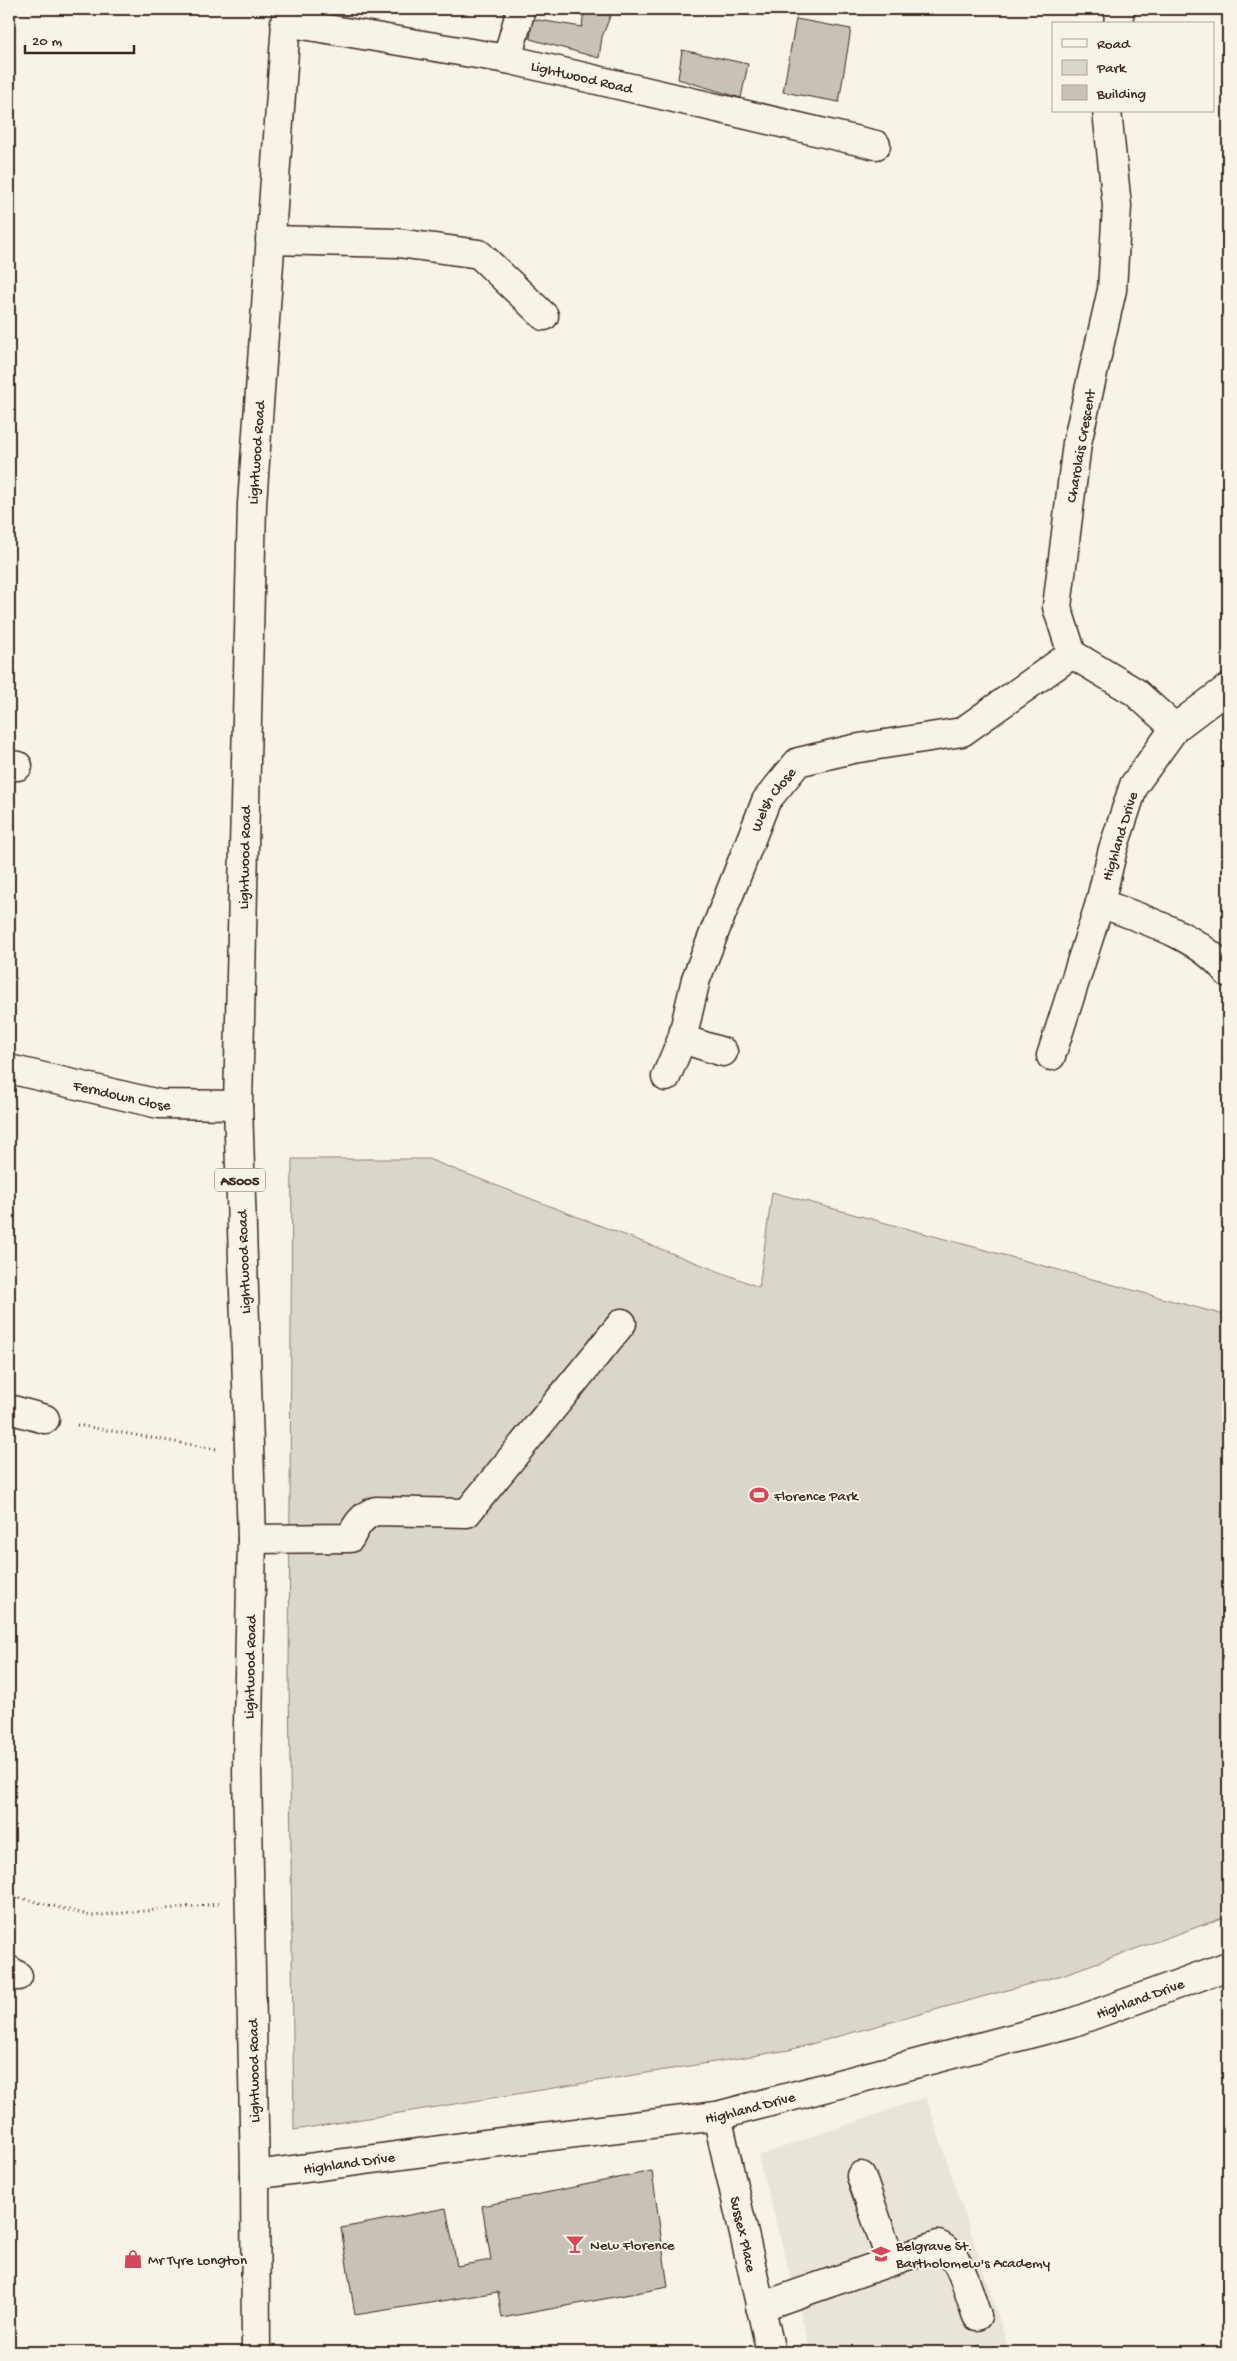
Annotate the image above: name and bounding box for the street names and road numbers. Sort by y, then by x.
street label: Lightwood Road [529,58,635,99]
street label: Charolais Crescent [1063,387,1101,504]
street label: Lightwood Road [245,399,270,505]
street label: Welsh Close [748,764,801,835]
street label: Highland Drive [1099,790,1143,883]
street label: Lightwood Road [236,804,256,910]
street label: Ferndown Close [70,1077,171,1115]
road number: A5005 [215,1168,265,1192]
street label: Lightwood Road [234,1209,256,1314]
street label: Lightwood Road [241,1614,261,1719]
street label: Highland Drive [1094,1976,1187,2024]
street label: Lightwood Road [245,2018,265,2123]
street label: Highland Drive [704,2089,798,2128]
street label: Highland Drive [302,2149,397,2179]
street label: Sussex Place [725,2195,759,2274]

